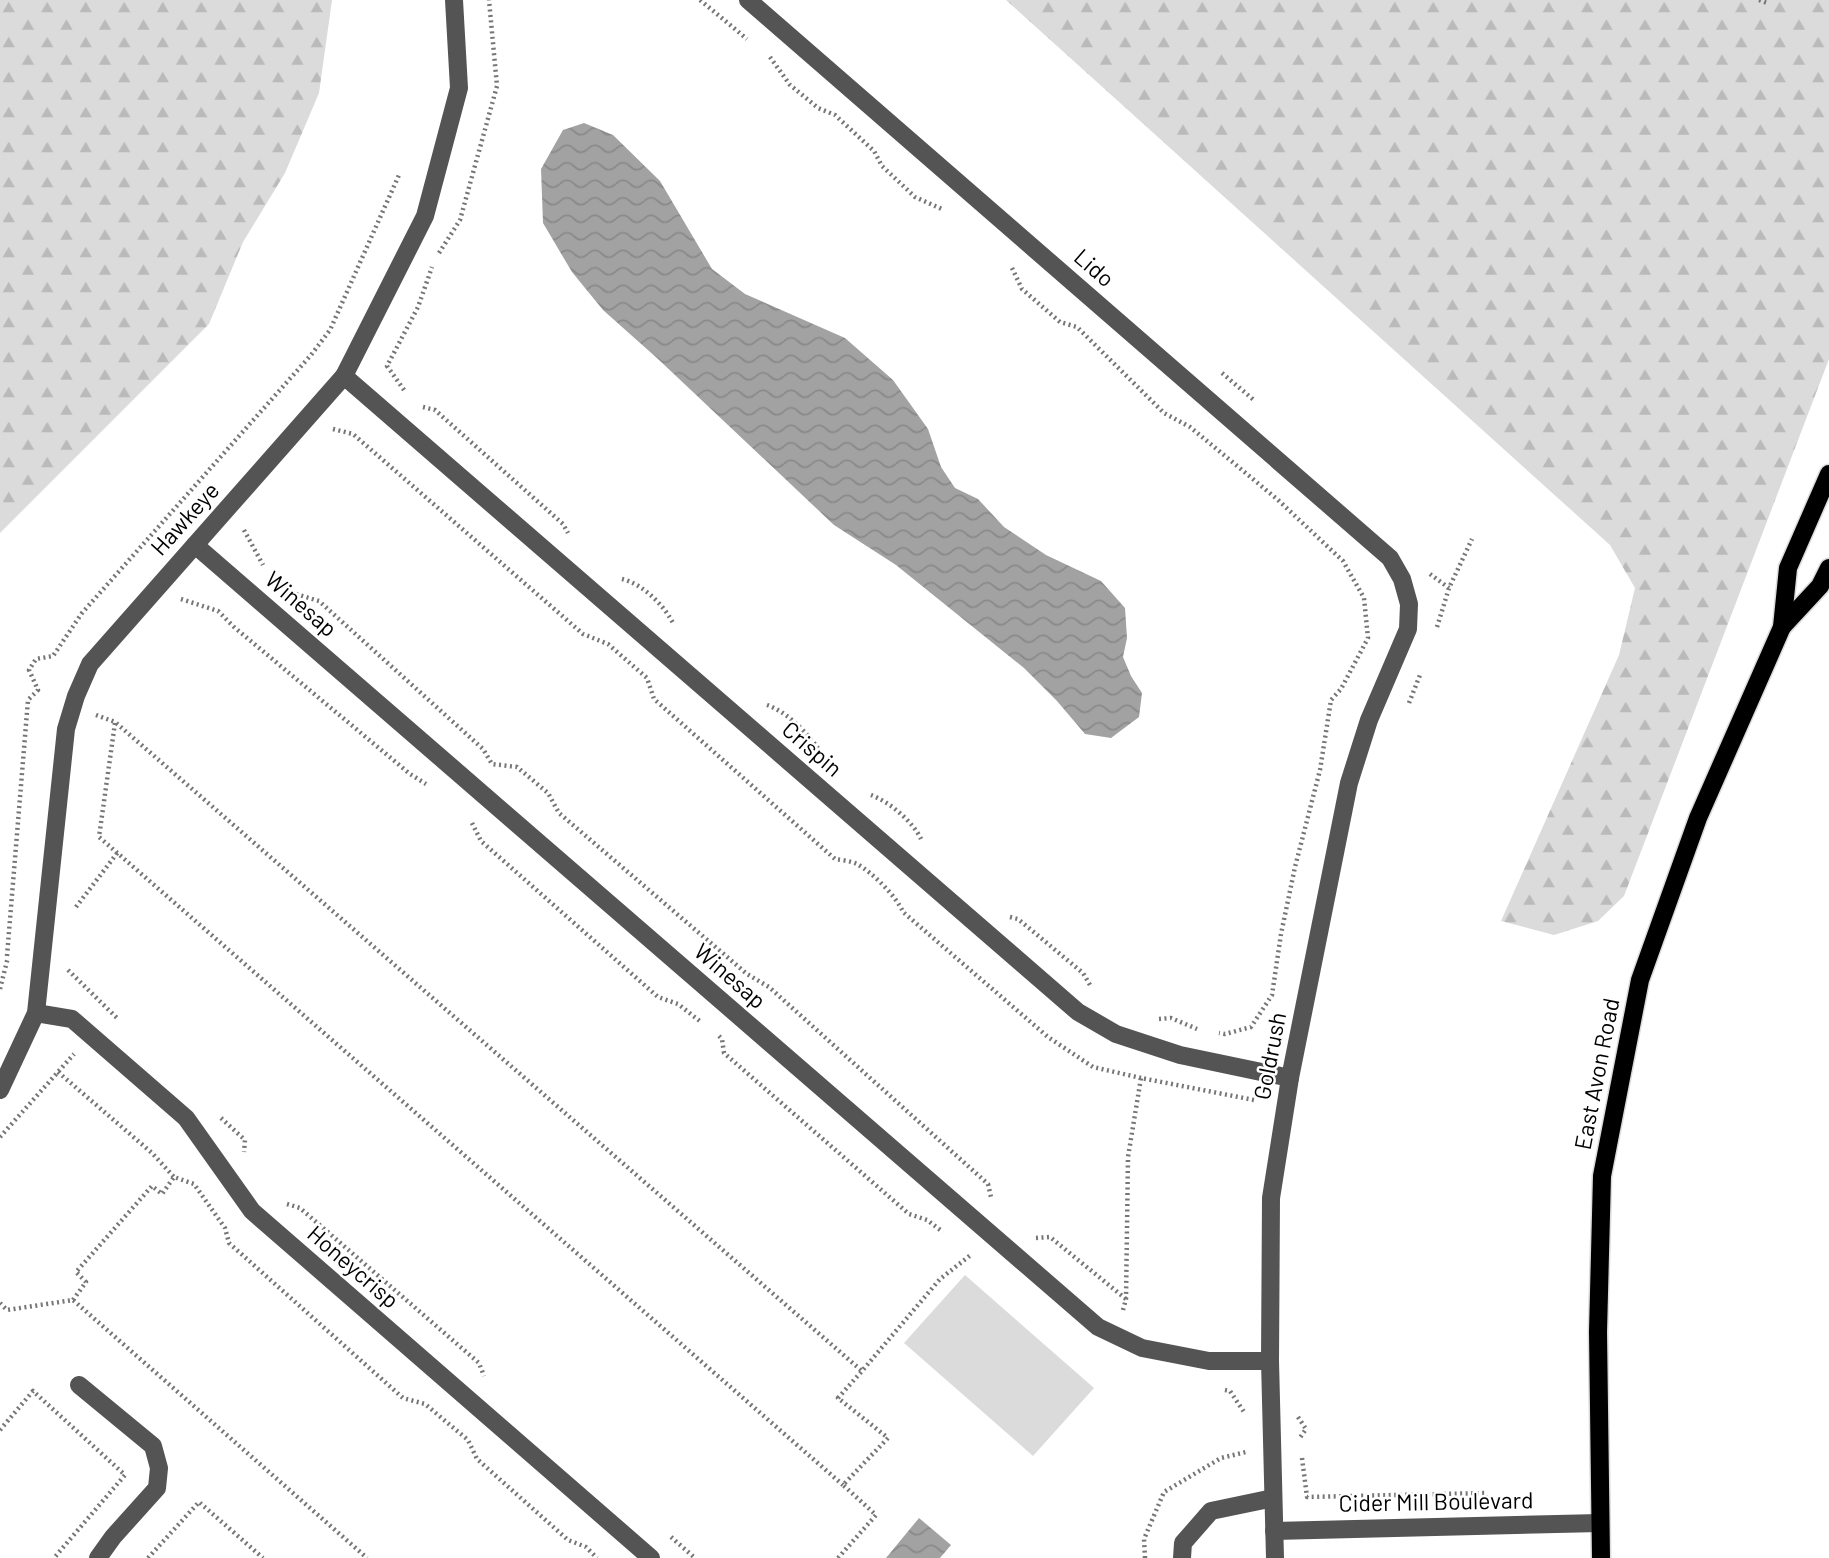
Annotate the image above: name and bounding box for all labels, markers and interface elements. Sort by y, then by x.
street label: Lido [1069,242,1120,292]
street label: Hawkeye [144,476,224,561]
street label: Winesap [260,565,343,642]
street label: Crispin [777,715,848,782]
street label: Winesap [689,937,772,1014]
street label: East Avon Road [1568,996,1624,1152]
street label: Goldrush [1247,1010,1291,1102]
street label: Honeycrisp [302,1219,405,1314]
street label: Cider Mill Boulevard [1338,1485,1534,1517]

